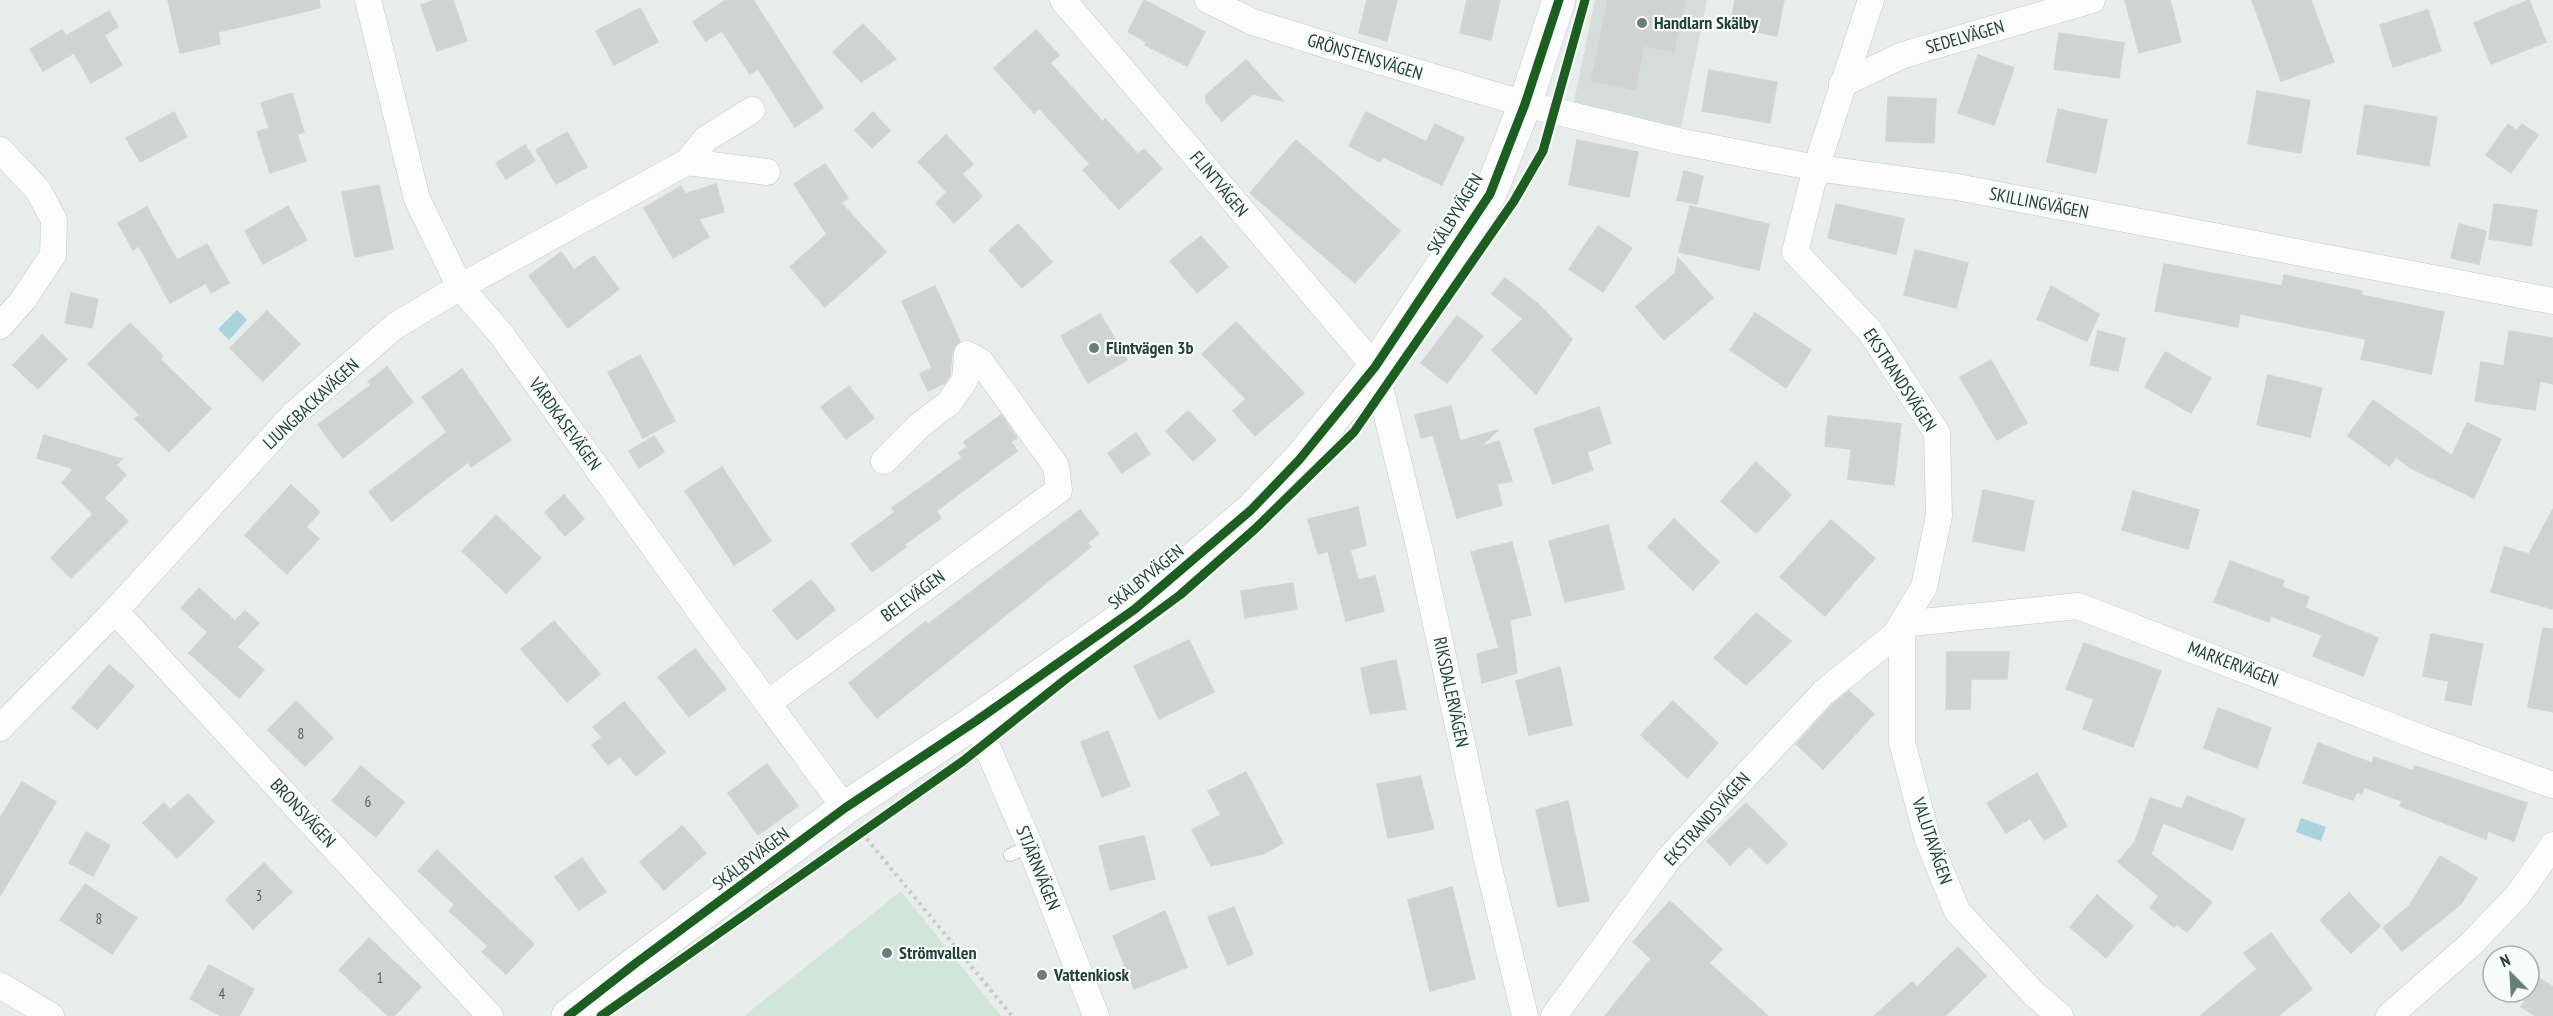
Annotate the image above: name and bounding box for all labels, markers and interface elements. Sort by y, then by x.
place label: Handlarn Skälby [1654,11,1759,34]
street label: SEDELVÄGEN [1923,14,2007,59]
marker: Handlarn Skälby [1635,16,1649,30]
street label: GRÖNSTENSVÄGEN [1305,28,1426,85]
street label: FLINTVÄGEN [1185,146,1253,221]
street label: SKÄLBYVÄGEN [1421,169,1488,259]
street label: SKILLINGVÄGEN [1988,182,2091,223]
street label: EKSTRANDSVÄGEN [1859,324,1942,435]
place label: Flintvägen 3b [1106,336,1194,359]
marker: Flintvägen 3b [1087,341,1101,355]
street label: LJUNGBACKAVÄGEN [258,353,363,454]
street label: VÅRDKASEVÄGEN [524,372,607,474]
street label: SKÄLBYVÄGEN [1103,539,1188,614]
street label: BELEVÄGEN [876,565,949,626]
street label: RIKSDALERVÄGEN [1429,635,1474,749]
street label: MARKERVÄGEN [2185,636,2282,691]
house number: 8 [298,724,304,743]
street label: EKSTRANDSVÄGEN [1659,767,1755,870]
street label: BRONSVÄGEN [266,773,341,852]
house number: 6 [365,792,372,811]
street label: VALUTAVÄGEN [1907,794,1958,887]
street label: SKÄLBYVÄGEN [708,822,794,895]
street label: STJÄRNVÄGEN [1011,822,1066,913]
house number: 3 [256,886,262,905]
house number: 8 [96,909,102,928]
place label: Strömvallen [899,941,977,964]
north arrow [2481,944,2541,1004]
marker: Strömvallen [880,946,894,960]
text: N [2497,949,2513,971]
place label: Vattenkiosk [1053,963,1130,986]
house number: 1 [377,968,383,987]
marker: Vattenkiosk [1035,968,1049,982]
house number: 4 [219,984,226,1003]

